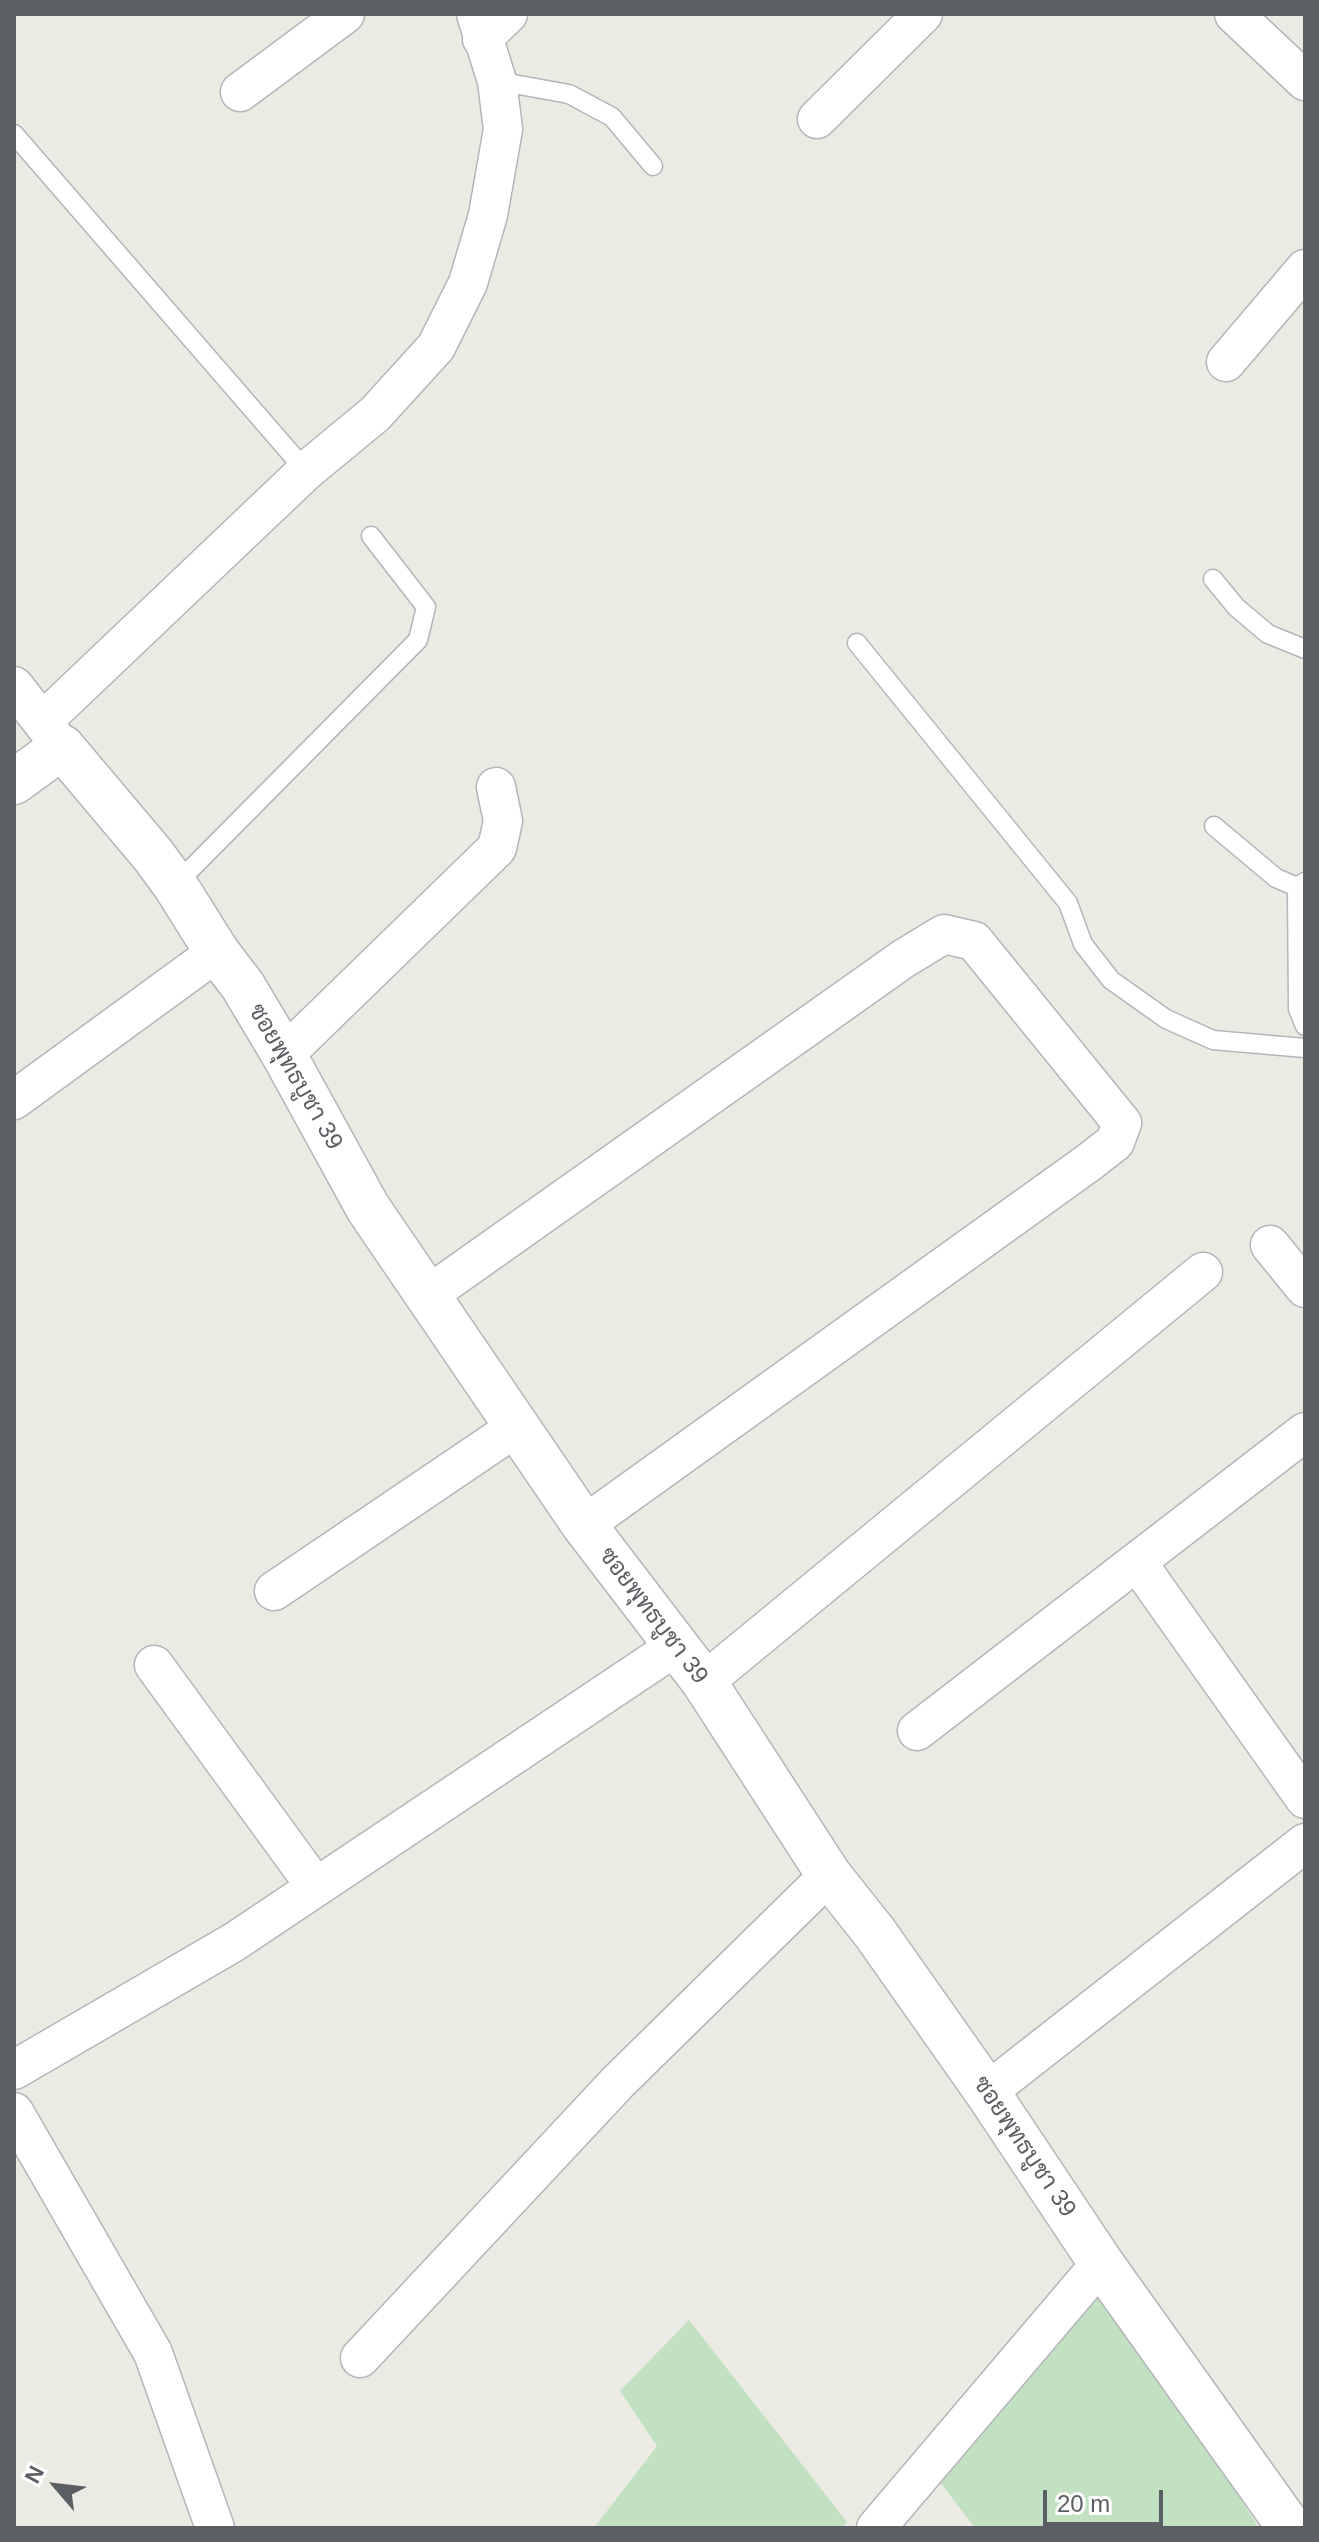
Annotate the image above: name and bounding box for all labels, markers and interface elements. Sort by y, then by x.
street label: ซอยพุทธบูชา 39 [242,999,348,1155]
street label: ซอยพุทธบูชา 39 [592,1542,714,1690]
street label: ซอยพุทธบูชา 39 [966,2071,1082,2223]
north arrow [16,2446,96,2526]
text: N [20,2462,49,2487]
scale bar [1047,2474,1167,2524]
text: 20 m [1057,2490,1110,2517]

